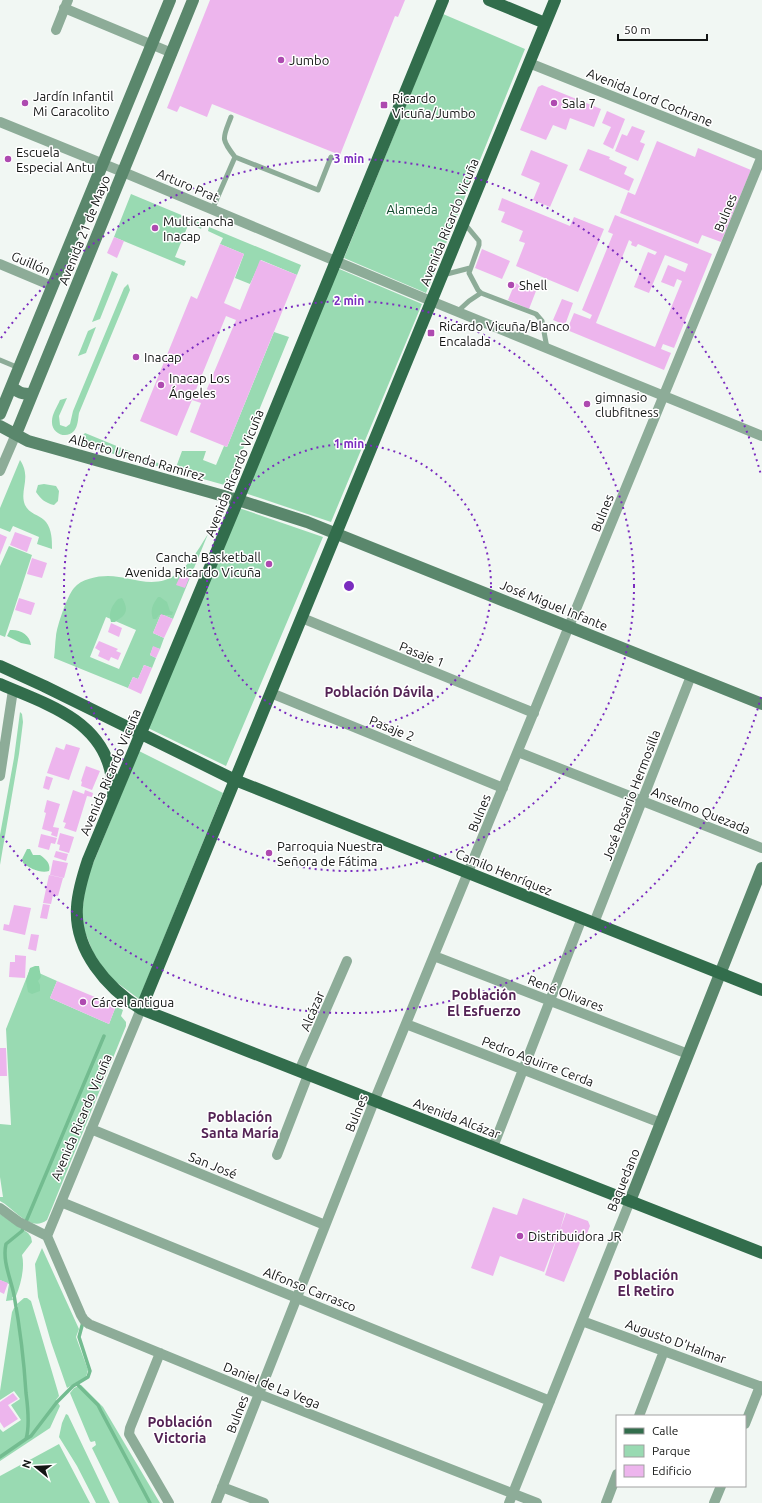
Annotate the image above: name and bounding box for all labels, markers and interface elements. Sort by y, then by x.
scale bar [618,16,707,42]
text: 50 m [624,23,651,36]
place label: Jumbo [289,53,329,67]
marker: Jumbo [276,55,286,65]
street label: Avenida Lord Cochrane [585,65,715,129]
place label: Jardín Infantil Mi Caracolito [33,89,114,118]
place label: Ricardo Vicuña/Jumbo [392,91,476,120]
place label: Sala 7 [562,96,596,110]
marker: Jardín Infantil Mi Caracolito [20,98,30,108]
marker: Sala 7 [549,98,559,108]
marker: Ricardo Vicuña/Jumbo [379,100,389,110]
place label: Escuela Especial Antu [16,145,94,174]
text: 3 min [334,152,364,165]
marker: Escuela Especial Antu [3,154,13,164]
street label: Avenida Ricardo Vicuña [417,156,481,288]
street label: Arturo Prat [155,166,221,204]
street label: Avenida 21 de Mayo [56,173,112,287]
street label: Bulnes [711,192,739,234]
park label: Alameda [386,202,438,216]
place label: Multicancha Inacap [163,214,234,243]
marker: Multicancha Inacap [150,223,160,233]
street label: Guillón [9,249,53,277]
place label: Shell [519,278,548,292]
marker: Shell [506,280,516,290]
text: 2 min [334,294,364,307]
place label: Ricardo Vicuña/Blanco Encalada [439,319,570,348]
marker: Ricardo Vicuña/Blanco Encalada [426,328,436,338]
place label: Inacap [144,350,182,364]
marker: Inacap [131,352,141,362]
place label: Inacap Los Ángeles [169,371,230,400]
marker: Inacap Los Ángeles [156,380,166,390]
place label: gimnasio clubfitness [595,390,659,419]
marker: gimnasio clubfitness [582,399,592,409]
street label: Avenida Ricardo Vicuña [202,407,266,539]
street label: Alberto Urenda Ramírez [68,431,206,483]
text: 1 min [334,437,364,450]
street label: Bulnes [588,492,616,534]
place label: Cancha Basketball Avenida Ricardo Vicuña [125,550,262,579]
marker: Cancha Basketball Avenida Ricardo Vicuña [264,559,274,569]
street label: José Miguel Infante [498,577,610,633]
centre of rings [342,579,356,593]
street label: Pasaje 1 [397,639,447,669]
district label: Población Dávila [324,684,434,700]
street label: Avenida Ricardo Vicuña [77,707,143,837]
street label: Pasaje 2 [367,713,417,743]
street label: José Rosario Hermosilla [600,728,662,862]
street label: Anselmo Quezada [649,784,753,837]
street label: Bulnes [465,792,493,834]
place label: Parroquia Nuestra Señora de Fátima [277,839,383,868]
street label: Camilo Henríquez [454,846,554,898]
marker: Parroquia Nuestra Señora de Fátima [264,848,274,858]
street label: René Olivares [526,972,606,1014]
district label: Población El Esfuerzo [447,987,521,1019]
street label: Alcázar [297,989,327,1033]
place label: Cárcel antigua [91,995,174,1009]
marker: Cárcel antigua [78,997,88,1007]
street label: Pedro Aguirre Cerda [480,1033,596,1089]
street label: Avenida Ricardo Vicuña [48,1052,114,1182]
street label: Bulnes [342,1092,370,1134]
street label: Avenida Alcázar [412,1095,502,1141]
district label: Población Santa María [201,1109,279,1141]
street label: Baquedano [604,1147,642,1213]
street label: San José [187,1149,239,1181]
place label: Distribuidora JR [528,1229,622,1243]
marker: Distribuidora JR [515,1231,525,1241]
street label: Alfonso Carrasco [262,1264,358,1314]
district label: Población El Retiro [614,1267,678,1299]
street label: Augusto D'Halmar [624,1316,728,1366]
street label: Daniel de La Vega [222,1359,322,1411]
street label: Bulnes [223,1393,251,1435]
district label: Población Victoria [148,1414,212,1446]
legend [616,1415,746,1487]
text: Calle [652,1424,678,1437]
text: Parque [652,1444,690,1457]
north arrow [16,1447,56,1487]
text: N [20,1458,33,1470]
text: Edificio [652,1464,692,1477]

